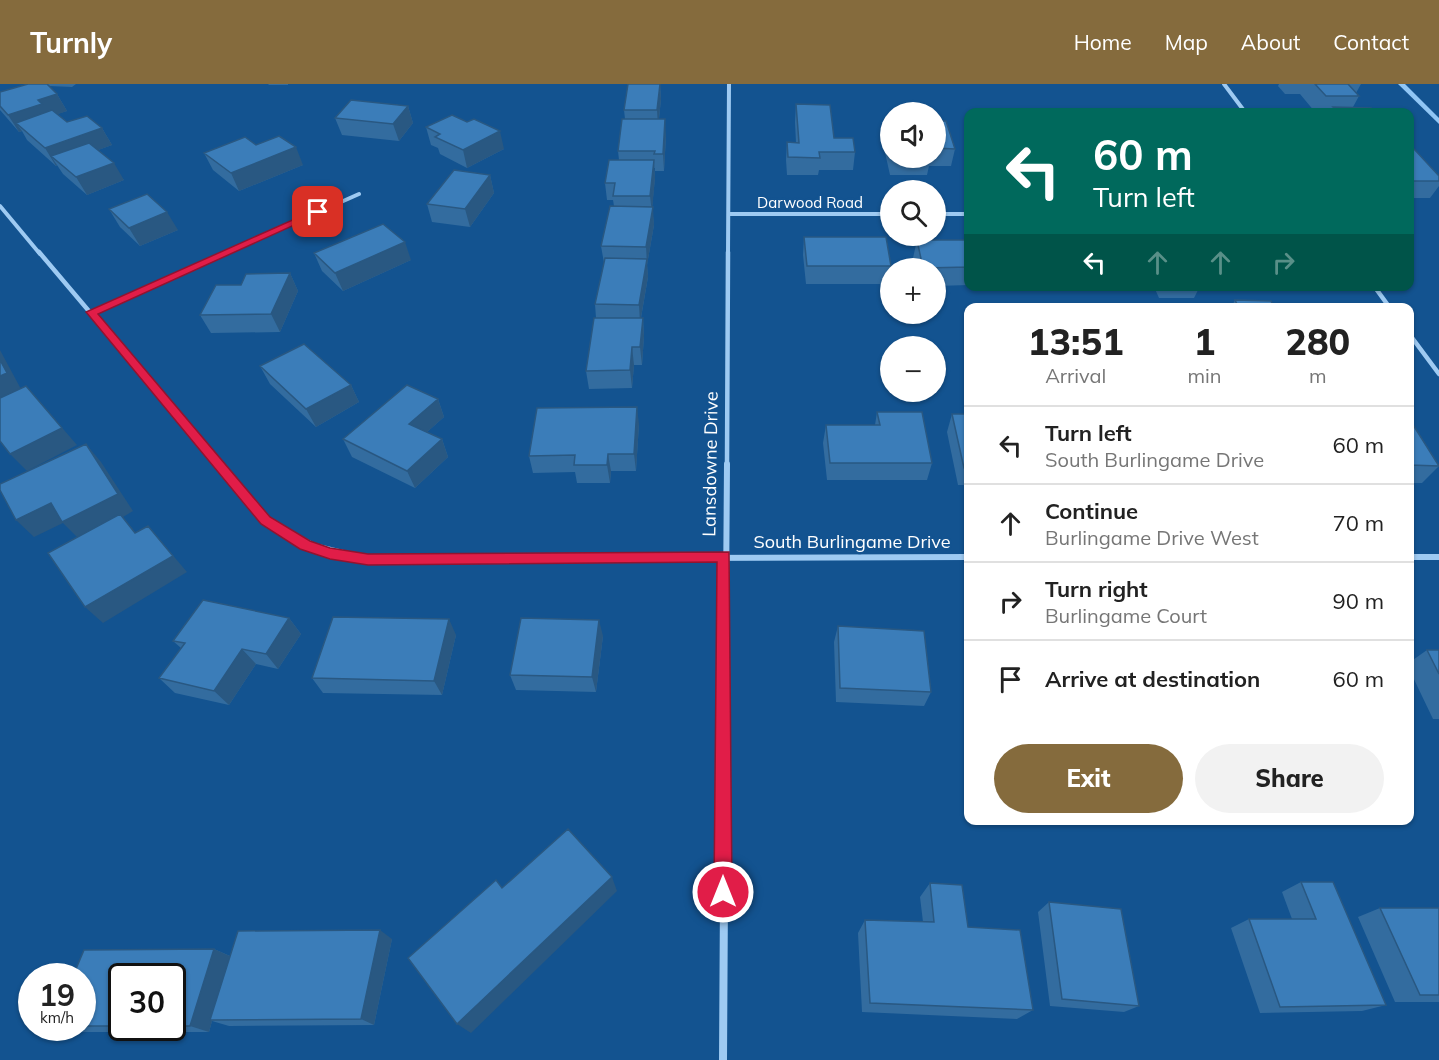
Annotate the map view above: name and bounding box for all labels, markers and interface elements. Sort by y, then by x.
text: Turnly [30,25,112,60]
text: Home [1074,29,1132,55]
text: Map [1165,29,1208,55]
text: About [1241,29,1300,55]
text: Contact [1333,29,1409,55]
map controls [880,102,946,402]
button: sound [880,102,946,168]
text: 60 m [1093,128,1193,181]
icon: left [994,132,1072,210]
button: search [880,180,946,246]
text: Turn left [1093,180,1195,214]
pin [292,186,343,237]
street label: Darwood Road [757,193,863,212]
icon: arrive [301,195,334,228]
icon: left [1078,246,1111,279]
icon: ahead [1141,246,1174,279]
icon: ahead [1204,246,1237,279]
icon: right [1267,246,1300,279]
button: + [880,258,946,324]
text: 13:51 [1028,319,1124,364]
text: 1 [1194,319,1215,364]
text: 280 [1285,319,1350,364]
button: − [880,336,946,402]
text: Arrival [1045,363,1106,388]
text: min [1187,363,1222,388]
text: m [1309,363,1327,388]
street label: Lansdowne Drive [697,391,723,537]
text: Turn left [1045,419,1132,447]
icon: left [994,429,1027,462]
text: 60 m [1333,431,1384,459]
text: South Burlingame Drive [1045,447,1264,472]
text: Continue [1045,497,1138,525]
icon: ahead [994,507,1027,540]
text: 70 m [1333,509,1384,537]
text: Burlingame Drive West [1045,525,1259,550]
street label: South Burlingame Drive [753,530,951,553]
text: Turn right [1045,575,1148,603]
icon: right [994,585,1027,618]
text: 90 m [1333,587,1384,615]
text: Burlingame Court [1045,603,1207,628]
icon: arrive [994,663,1027,696]
text: Arrive at destination [1045,665,1260,693]
text: 60 m [1333,665,1384,693]
button: Exit [994,744,1183,813]
button: Share [1195,744,1384,813]
position arrow [691,860,755,924]
speed limit sign: 30 [108,963,186,1041]
text: 19 [39,976,75,1014]
text: km/h [40,1008,74,1027]

